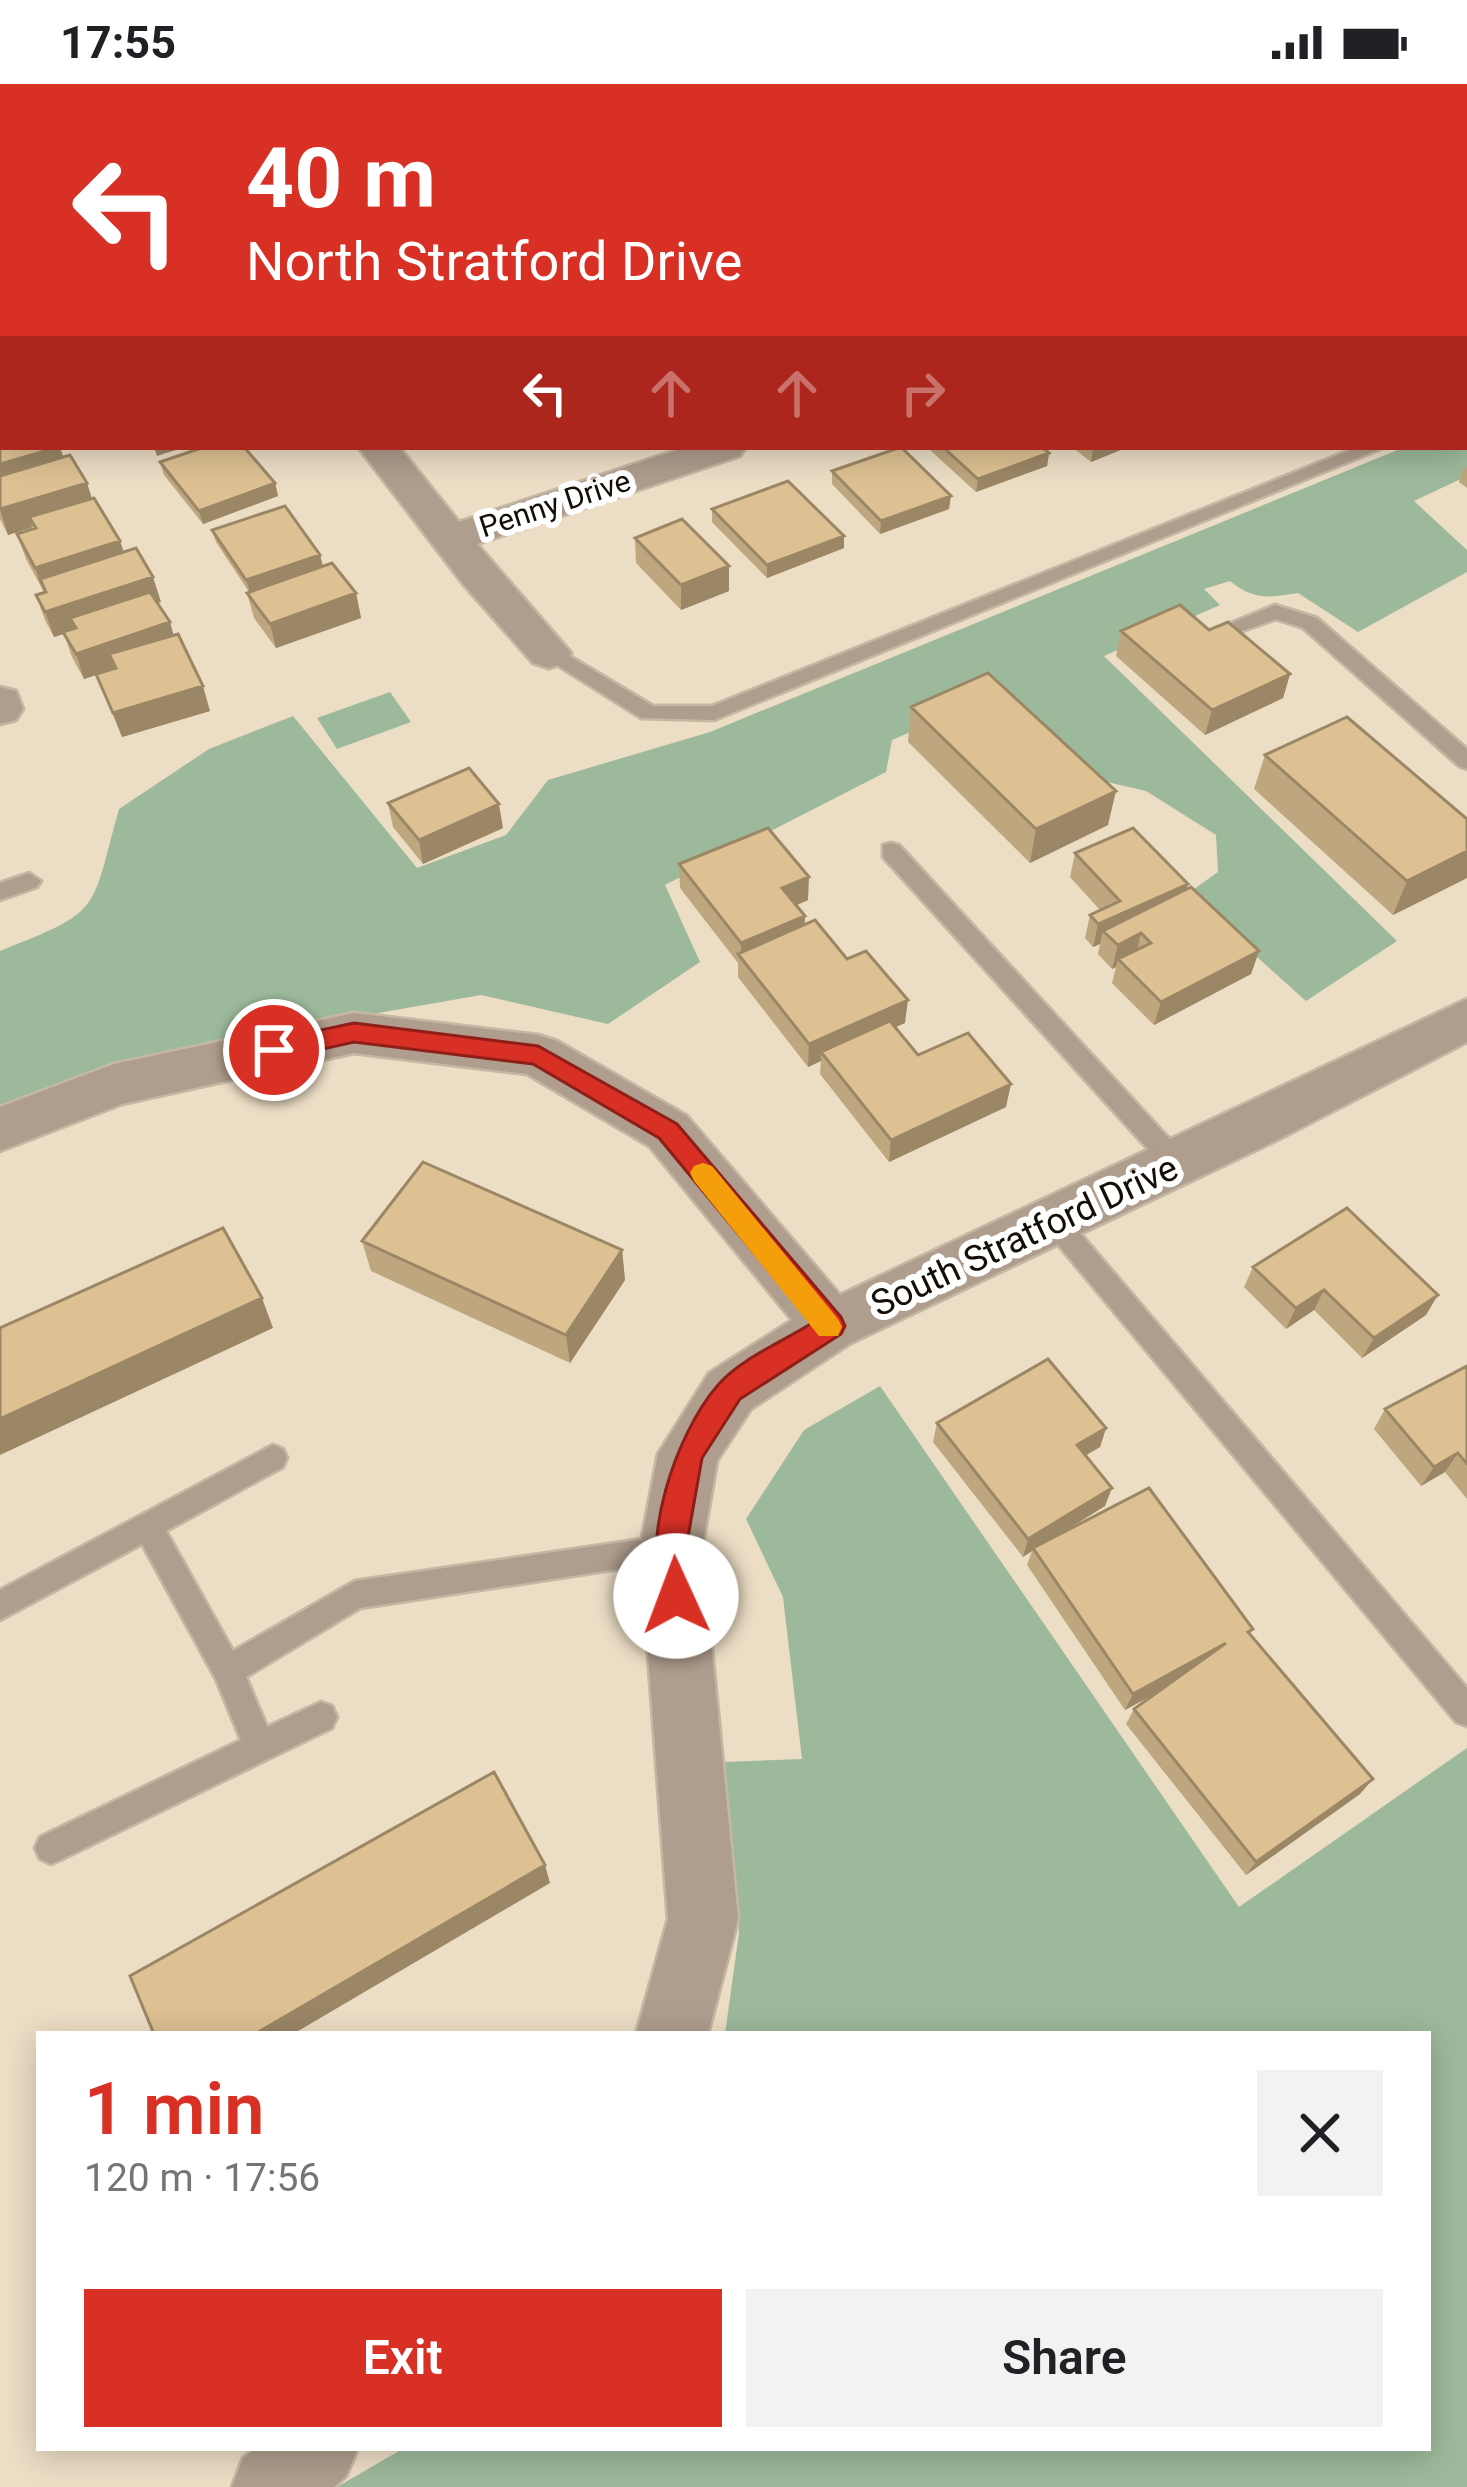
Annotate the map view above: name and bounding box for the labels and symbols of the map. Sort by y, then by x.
street label: Penny Drive [475,463,635,544]
pin [223,999,325,1101]
street label: South Stratford Drive [864,1146,1184,1325]
position arrow [613,1533,739,1659]

